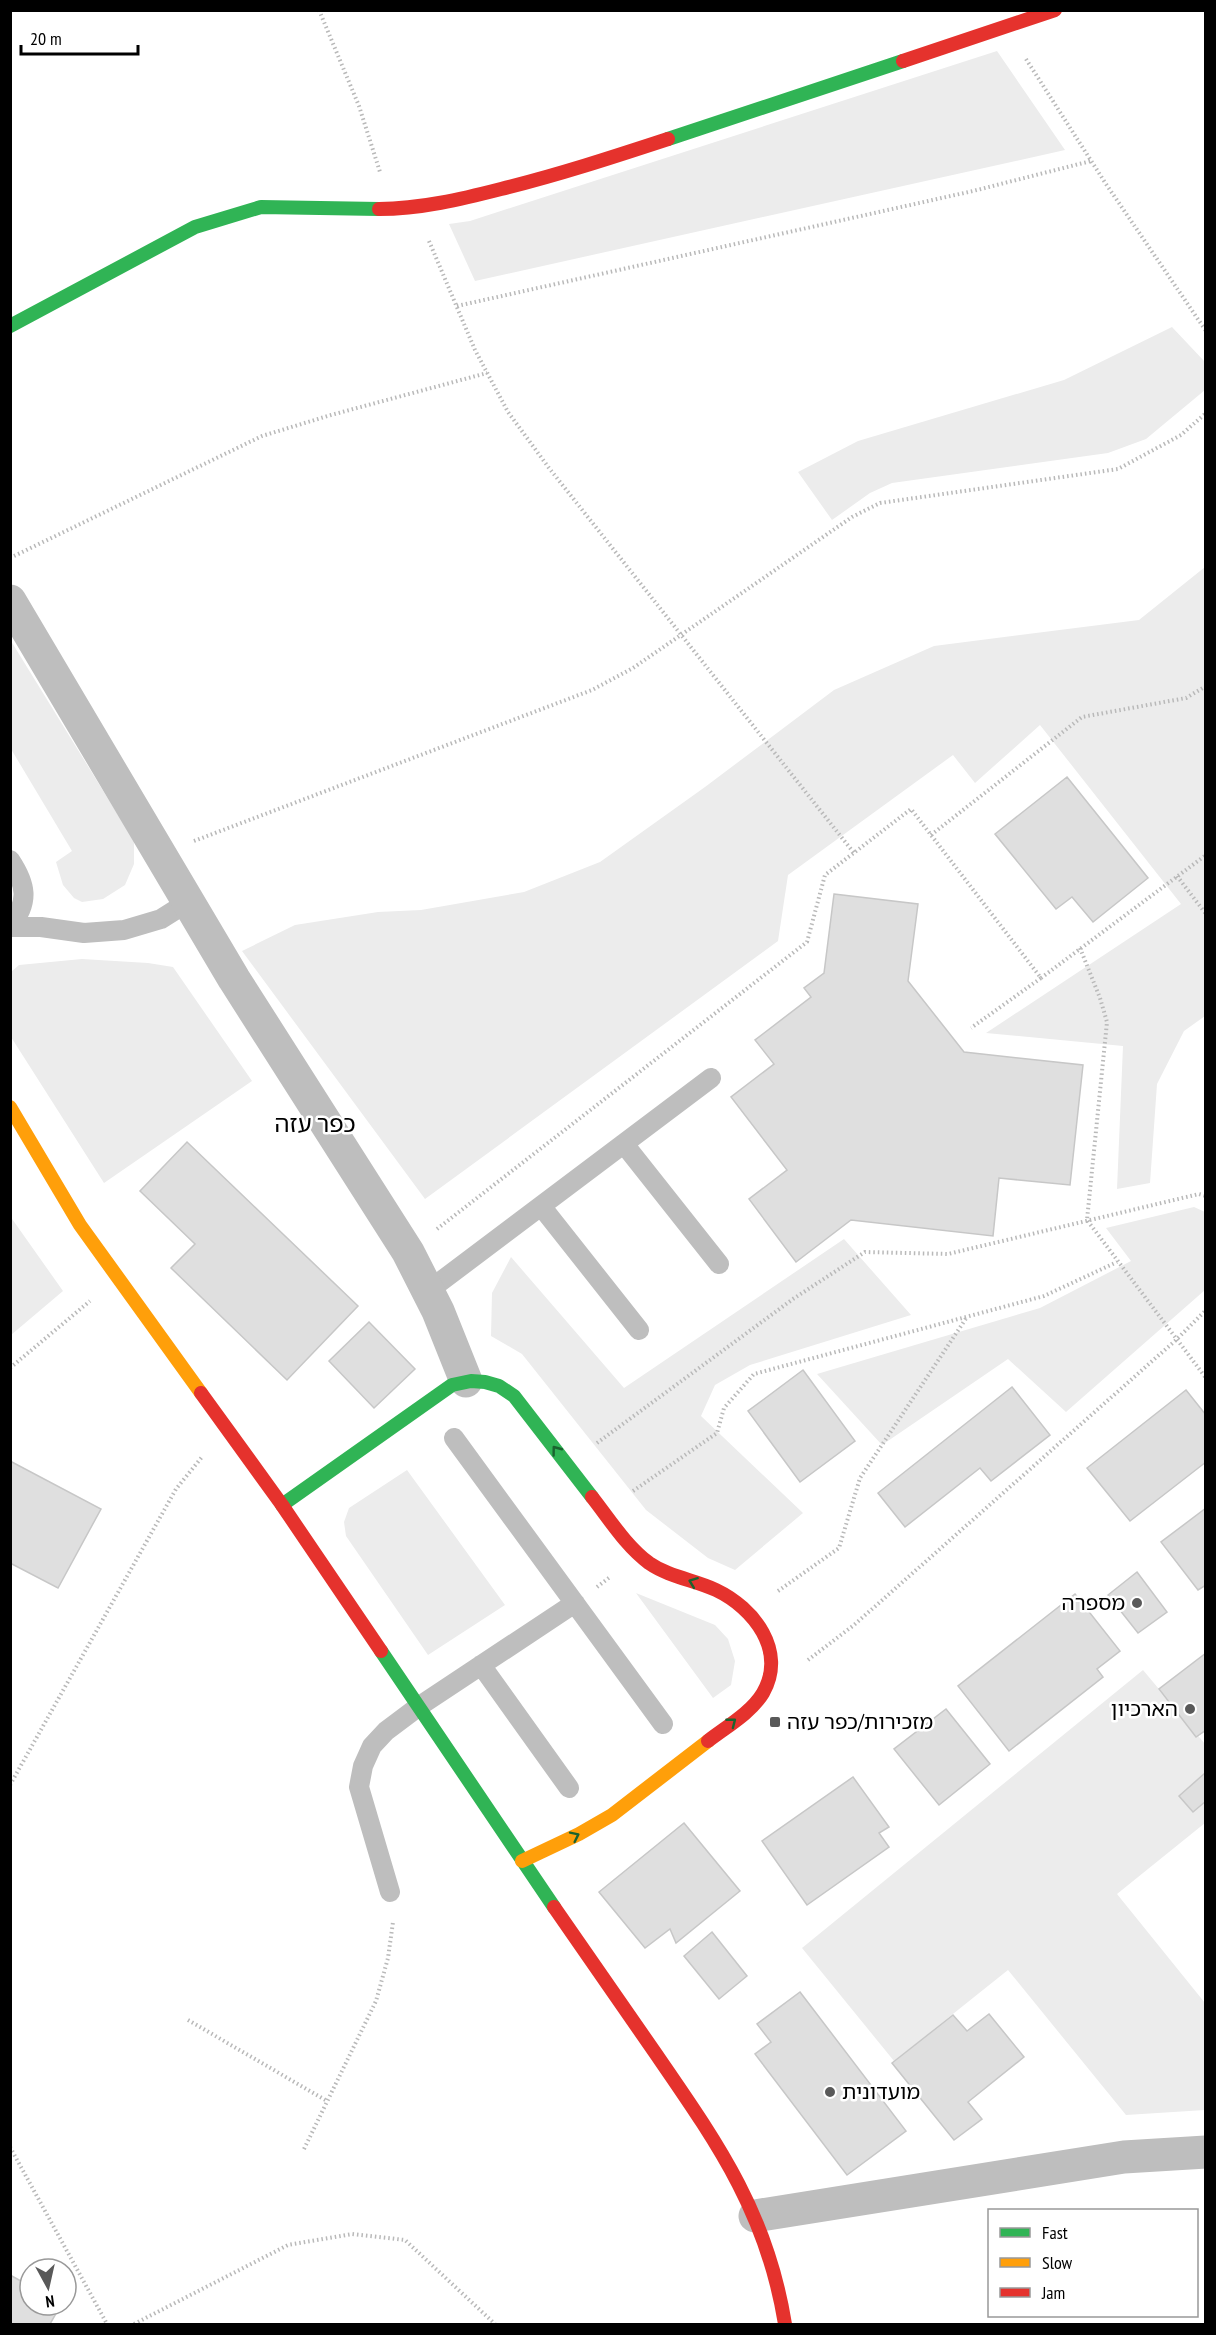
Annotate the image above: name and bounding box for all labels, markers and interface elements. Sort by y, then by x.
scale bar [21,18,138,56]
text: 20 m [30,27,62,50]
district label: כפר עזה [275,1108,356,1139]
one-way arrow [552,1446,563,1457]
one-way arrow [688,1577,699,1590]
place label: מספרה [1062,1589,1125,1616]
marker: מספרה [1130,1596,1144,1610]
place label: הארכיון [1111,1695,1178,1722]
marker: הארכיון [1183,1702,1197,1716]
place label: מזכירות/כפר עזה [787,1708,933,1735]
marker: מזכירות/כפר עזה [768,1715,782,1729]
one-way arrow [726,1718,737,1729]
one-way arrow [568,1832,579,1844]
place label: מועדונית [842,2078,920,2105]
marker: מועדונית [823,2085,837,2099]
legend [988,2209,1198,2317]
text: Fast [1042,2221,1068,2244]
text: Slow [1042,2251,1073,2274]
north arrow [18,2257,78,2317]
text: Jam [1041,2281,1065,2304]
text: N [44,2291,56,2312]

